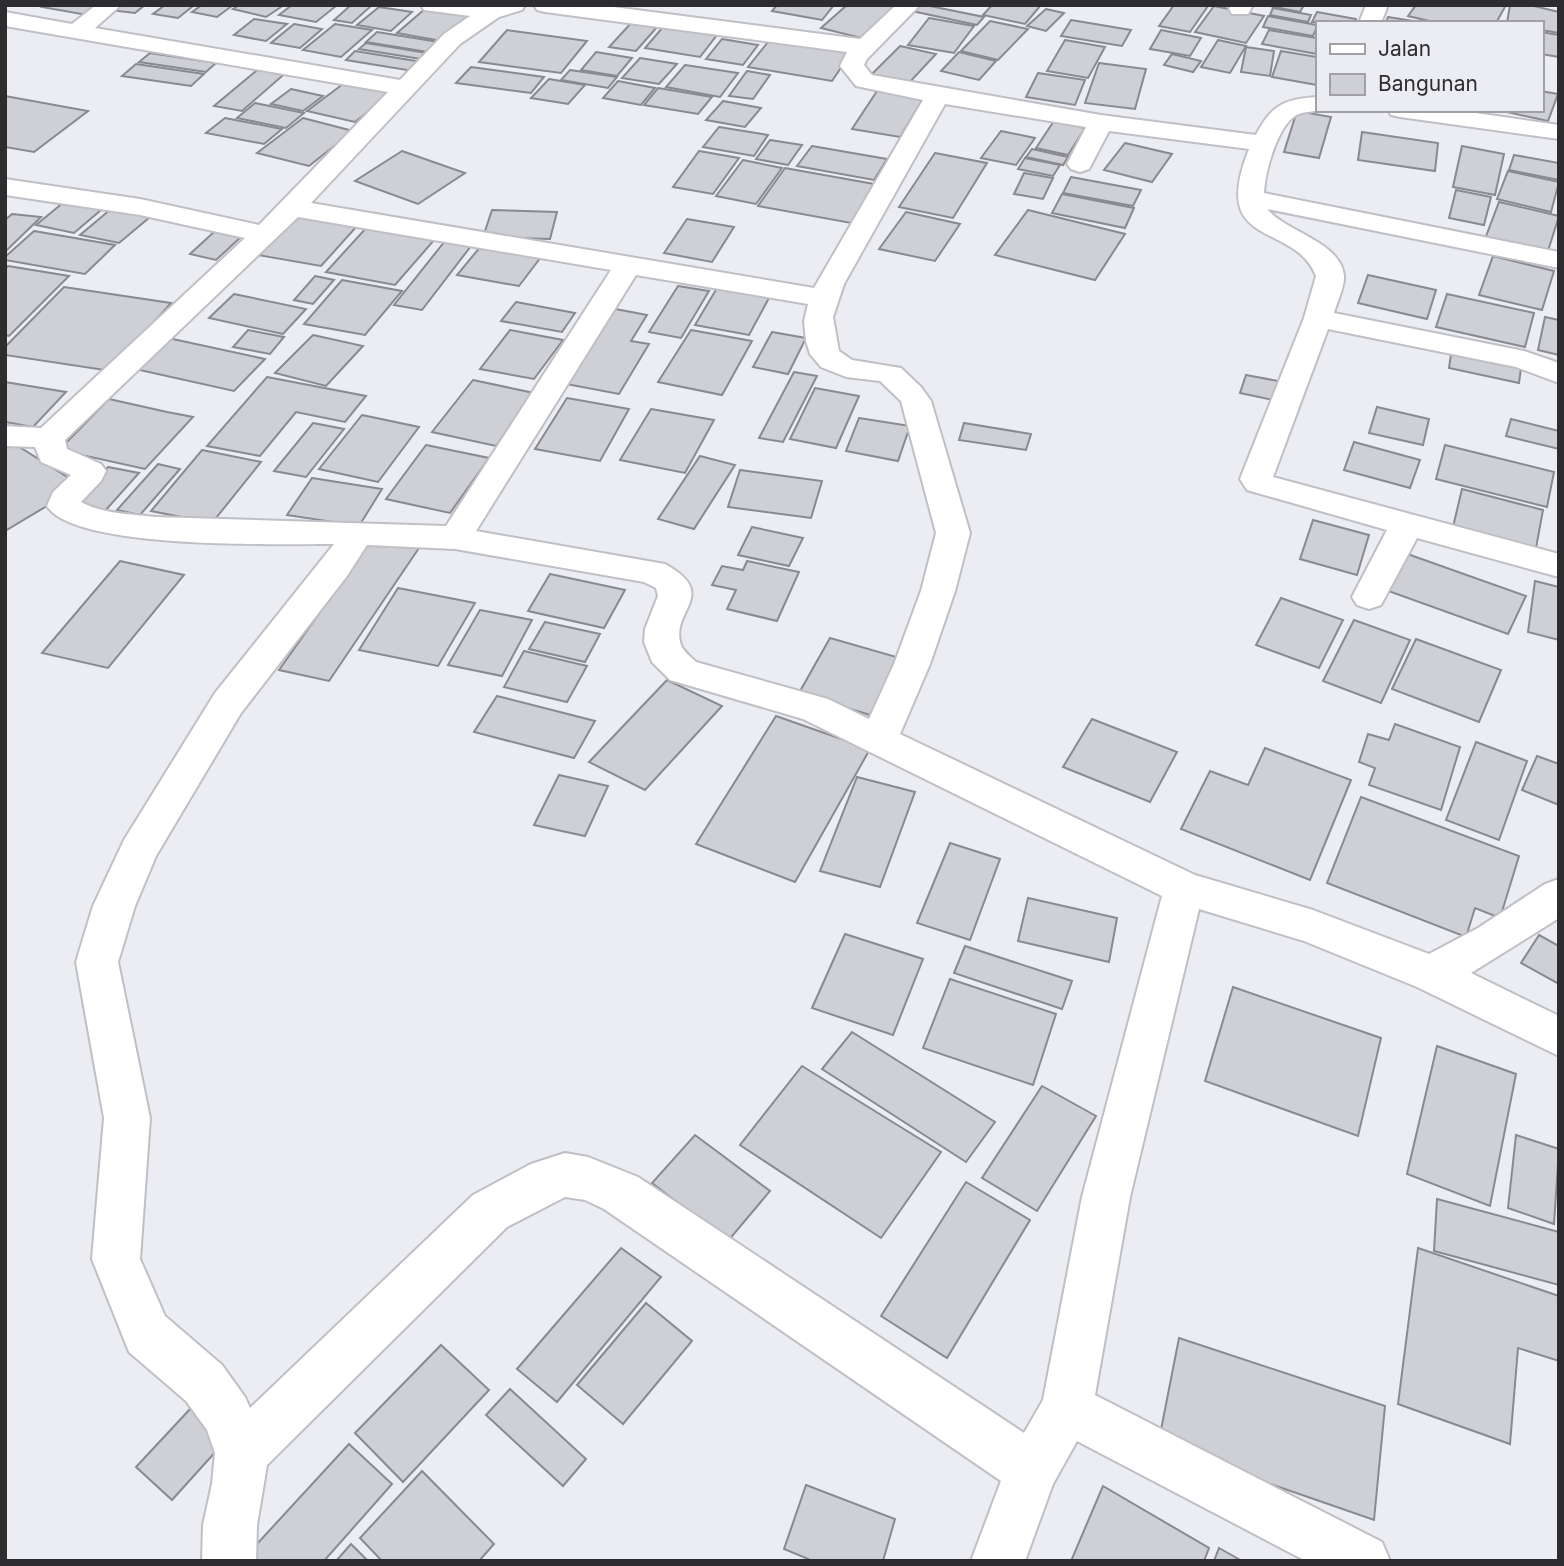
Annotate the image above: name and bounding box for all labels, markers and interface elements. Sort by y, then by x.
legend [1316,21,1543,112]
text: Jalan [1378,36,1431,61]
text: Bangunan [1378,71,1478,96]

